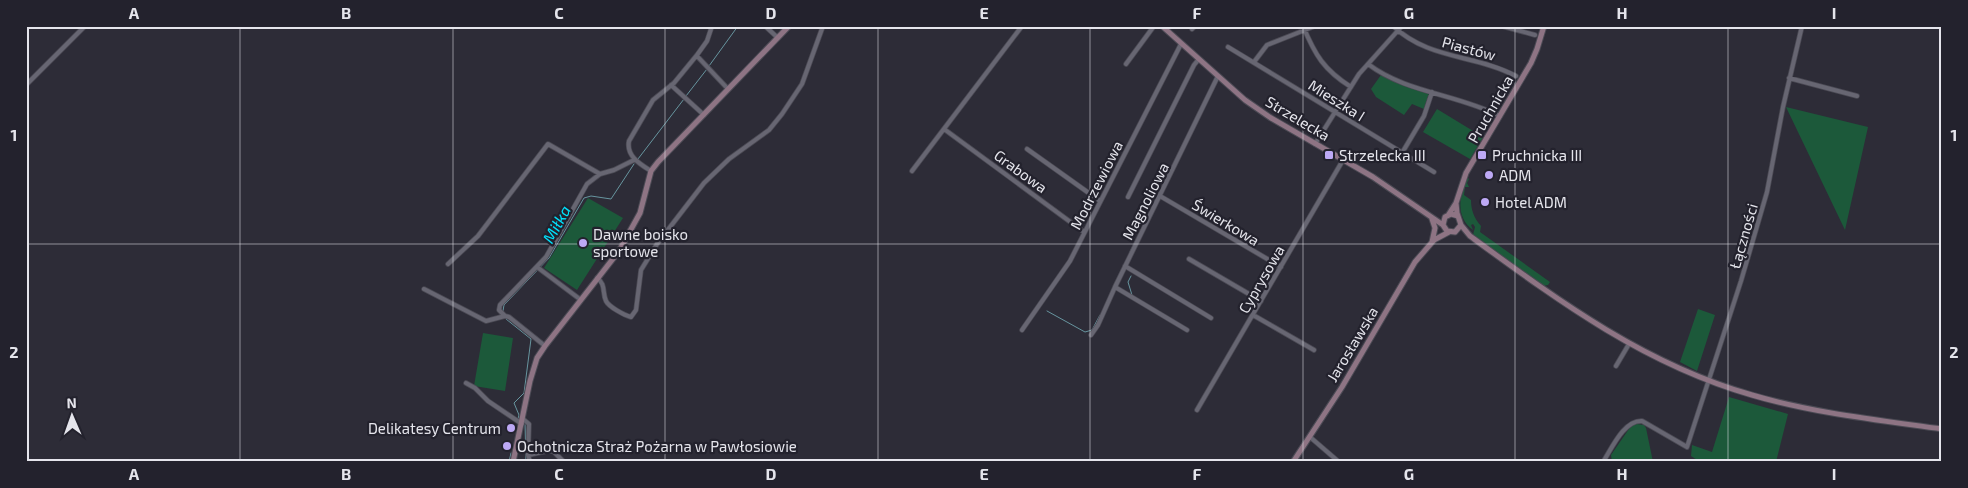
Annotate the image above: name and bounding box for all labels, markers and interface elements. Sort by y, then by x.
text: A [129,3,140,22]
text: B [341,3,351,22]
text: C [554,3,564,22]
text: D [766,3,777,22]
text: E [979,3,989,22]
text: F [1193,3,1202,22]
text: G [1404,3,1414,22]
text: H [1616,3,1628,22]
text: I [1832,3,1836,22]
street label: Piastów [1440,32,1498,64]
street label: Pruchnicka [1463,72,1517,146]
street label: Mieszka I [1305,76,1369,124]
street label: Strzelecka [1263,92,1333,144]
text: 1 [11,125,17,144]
text: 1 [1951,125,1957,144]
street label: Modrzewiowa [1066,138,1126,232]
street label: Grabowa [991,146,1051,196]
place label: Strzelecka III [1339,146,1426,164]
place label: Pruchnicka III [1492,146,1582,164]
marker: Strzelecka III [1323,149,1335,161]
marker: Pruchnicka III [1476,149,1488,161]
street label: Magnoliowa [1118,159,1172,243]
place label: ADM [1499,166,1531,184]
marker: ADM [1483,169,1495,181]
place label: Hotel ADM [1495,193,1567,211]
street label: Świerkowa [1189,195,1263,249]
marker: Hotel ADM [1479,196,1491,208]
street label: Łączności [1725,201,1761,271]
water label: Miłka [538,202,574,246]
place label: Dawne boisko sportowe [593,225,688,260]
marker: Dawne boisko sportowe [577,237,589,249]
street label: Cyprysowa [1234,242,1288,316]
street label: Jarosławska [1323,303,1381,385]
text: 2 [9,342,19,361]
text: 2 [1949,342,1959,361]
north arrow [48,390,98,440]
text: N [66,394,77,411]
place label: Delikatesy Centrum [368,419,501,437]
marker: Delikatesy Centrum [505,422,517,434]
place label: Ochotnicza Straż Pożarna w Pawłosiowie [517,437,797,455]
marker: Ochotnicza Straż Pożarna w Pawłosiowie [501,440,513,452]
text: A [129,464,140,483]
text: B [341,464,351,483]
text: C [554,464,564,483]
text: D [766,464,777,483]
text: E [979,464,989,483]
text: F [1193,464,1202,483]
text: G [1404,464,1414,483]
text: H [1616,464,1628,483]
text: I [1832,464,1836,483]

